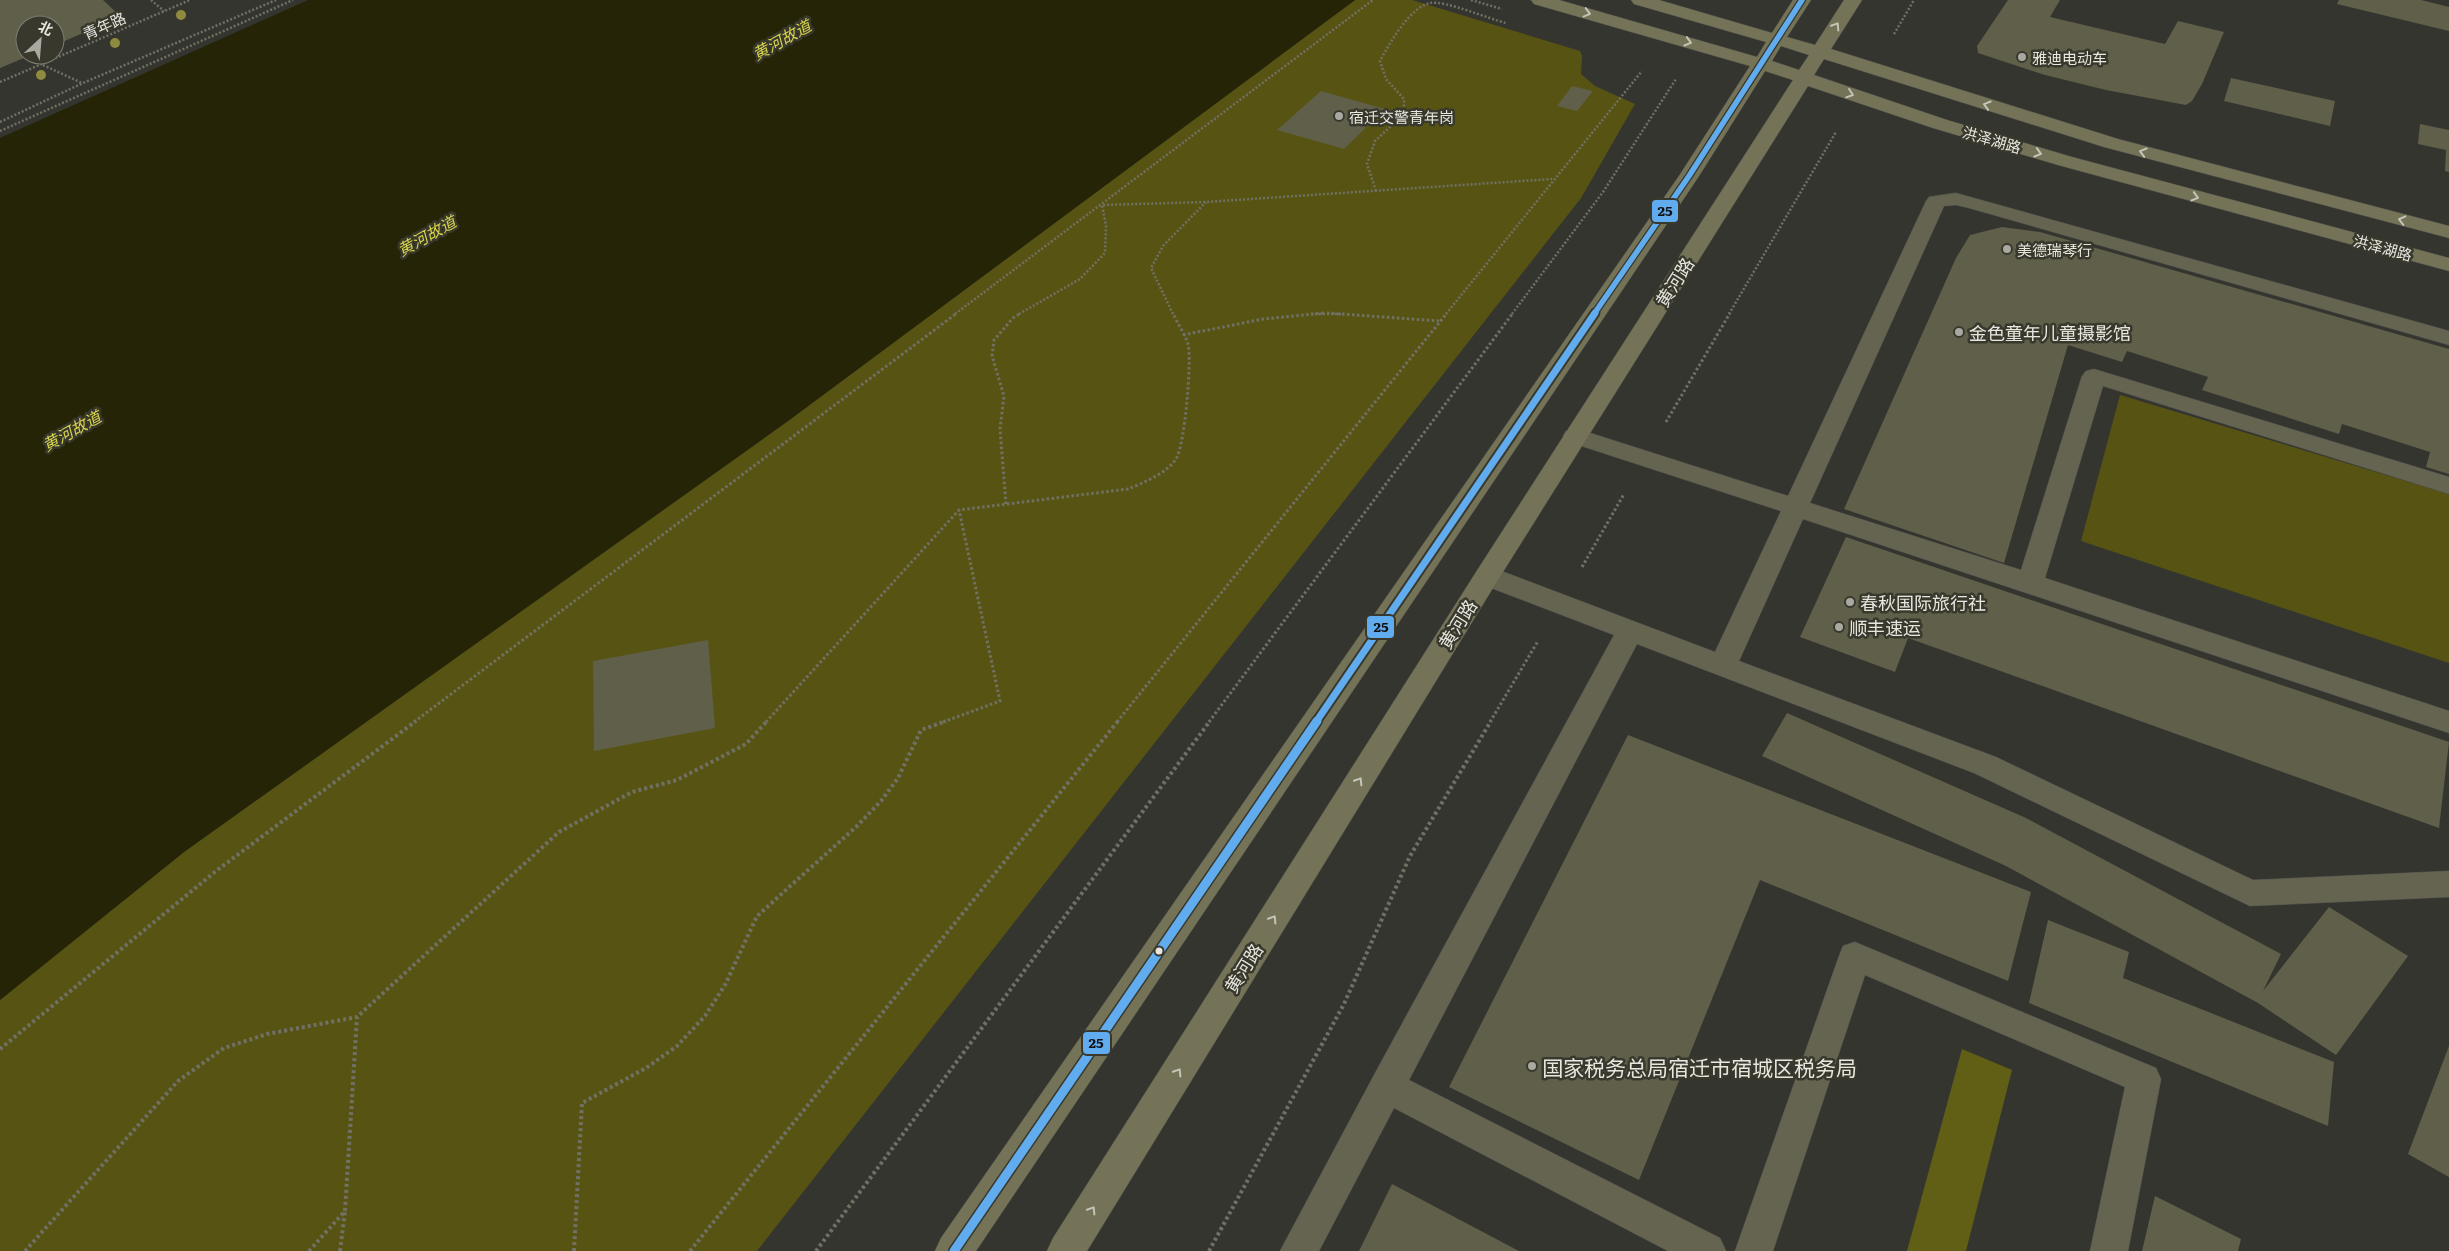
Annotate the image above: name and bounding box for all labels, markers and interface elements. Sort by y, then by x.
street label: 青年路 [79,5,129,45]
one-way arrow [1582,7,1591,18]
water label: 黄河故道 [747,12,817,65]
north arrow [15,15,65,65]
text: 北 [35,15,57,39]
one-way arrow [1830,22,1840,31]
one-way arrow [1684,37,1692,47]
place label: 雅迪电动车 [2032,46,2107,69]
marker: 雅迪电动车 [2016,51,2028,63]
one-way arrow [1845,88,1854,98]
one-way arrow [1984,101,1992,111]
place label: 宿迁交警青年岗 [1349,105,1454,128]
marker: 宿迁交警青年岗 [1333,110,1345,122]
street label: 洪泽湖路 [1960,120,2024,158]
one-way arrow [2140,147,2148,157]
one-way arrow [2034,148,2042,158]
one-way arrow [2190,191,2199,202]
line badge: 25 [1651,199,1679,223]
text: 25 [1657,200,1673,220]
water label: 黄河故道 [392,208,462,261]
one-way arrow [2397,215,2406,226]
street label: 洪泽湖路 [2351,228,2415,266]
place label: 美德瑞琴行 [2017,238,2092,261]
marker: 美德瑞琴行 [2001,243,2013,255]
street label: 黄河路 [1648,252,1700,312]
place label: 金色童年儿童摄影馆 [1969,319,2131,346]
marker: 金色童年儿童摄影馆 [1953,326,1965,338]
water label: 黄河故道 [37,403,107,456]
place label: 春秋国际旅行社 [1860,589,1986,616]
street label: 黄河路 [1431,594,1483,654]
marker: 春秋国际旅行社 [1844,596,1856,608]
place label: 顺丰速运 [1849,614,1921,641]
line badge: 25 [1366,615,1395,639]
text: 25 [1373,616,1389,636]
marker: 顺丰速运 [1833,621,1845,633]
one-way arrow [1353,778,1362,787]
one-way arrow [1267,916,1276,925]
street label: 黄河路 [1217,938,1269,998]
unlabelled marker [1154,946,1164,956]
line badge: 25 [1082,1031,1111,1055]
text: 25 [1088,1032,1104,1052]
place label: 国家税务总局宿迁市宿城区税务局 [1542,1051,1857,1082]
marker: 国家税务总局宿迁市宿城区税务局 [1526,1060,1538,1072]
one-way arrow [1171,1068,1181,1077]
one-way arrow [1085,1206,1095,1215]

